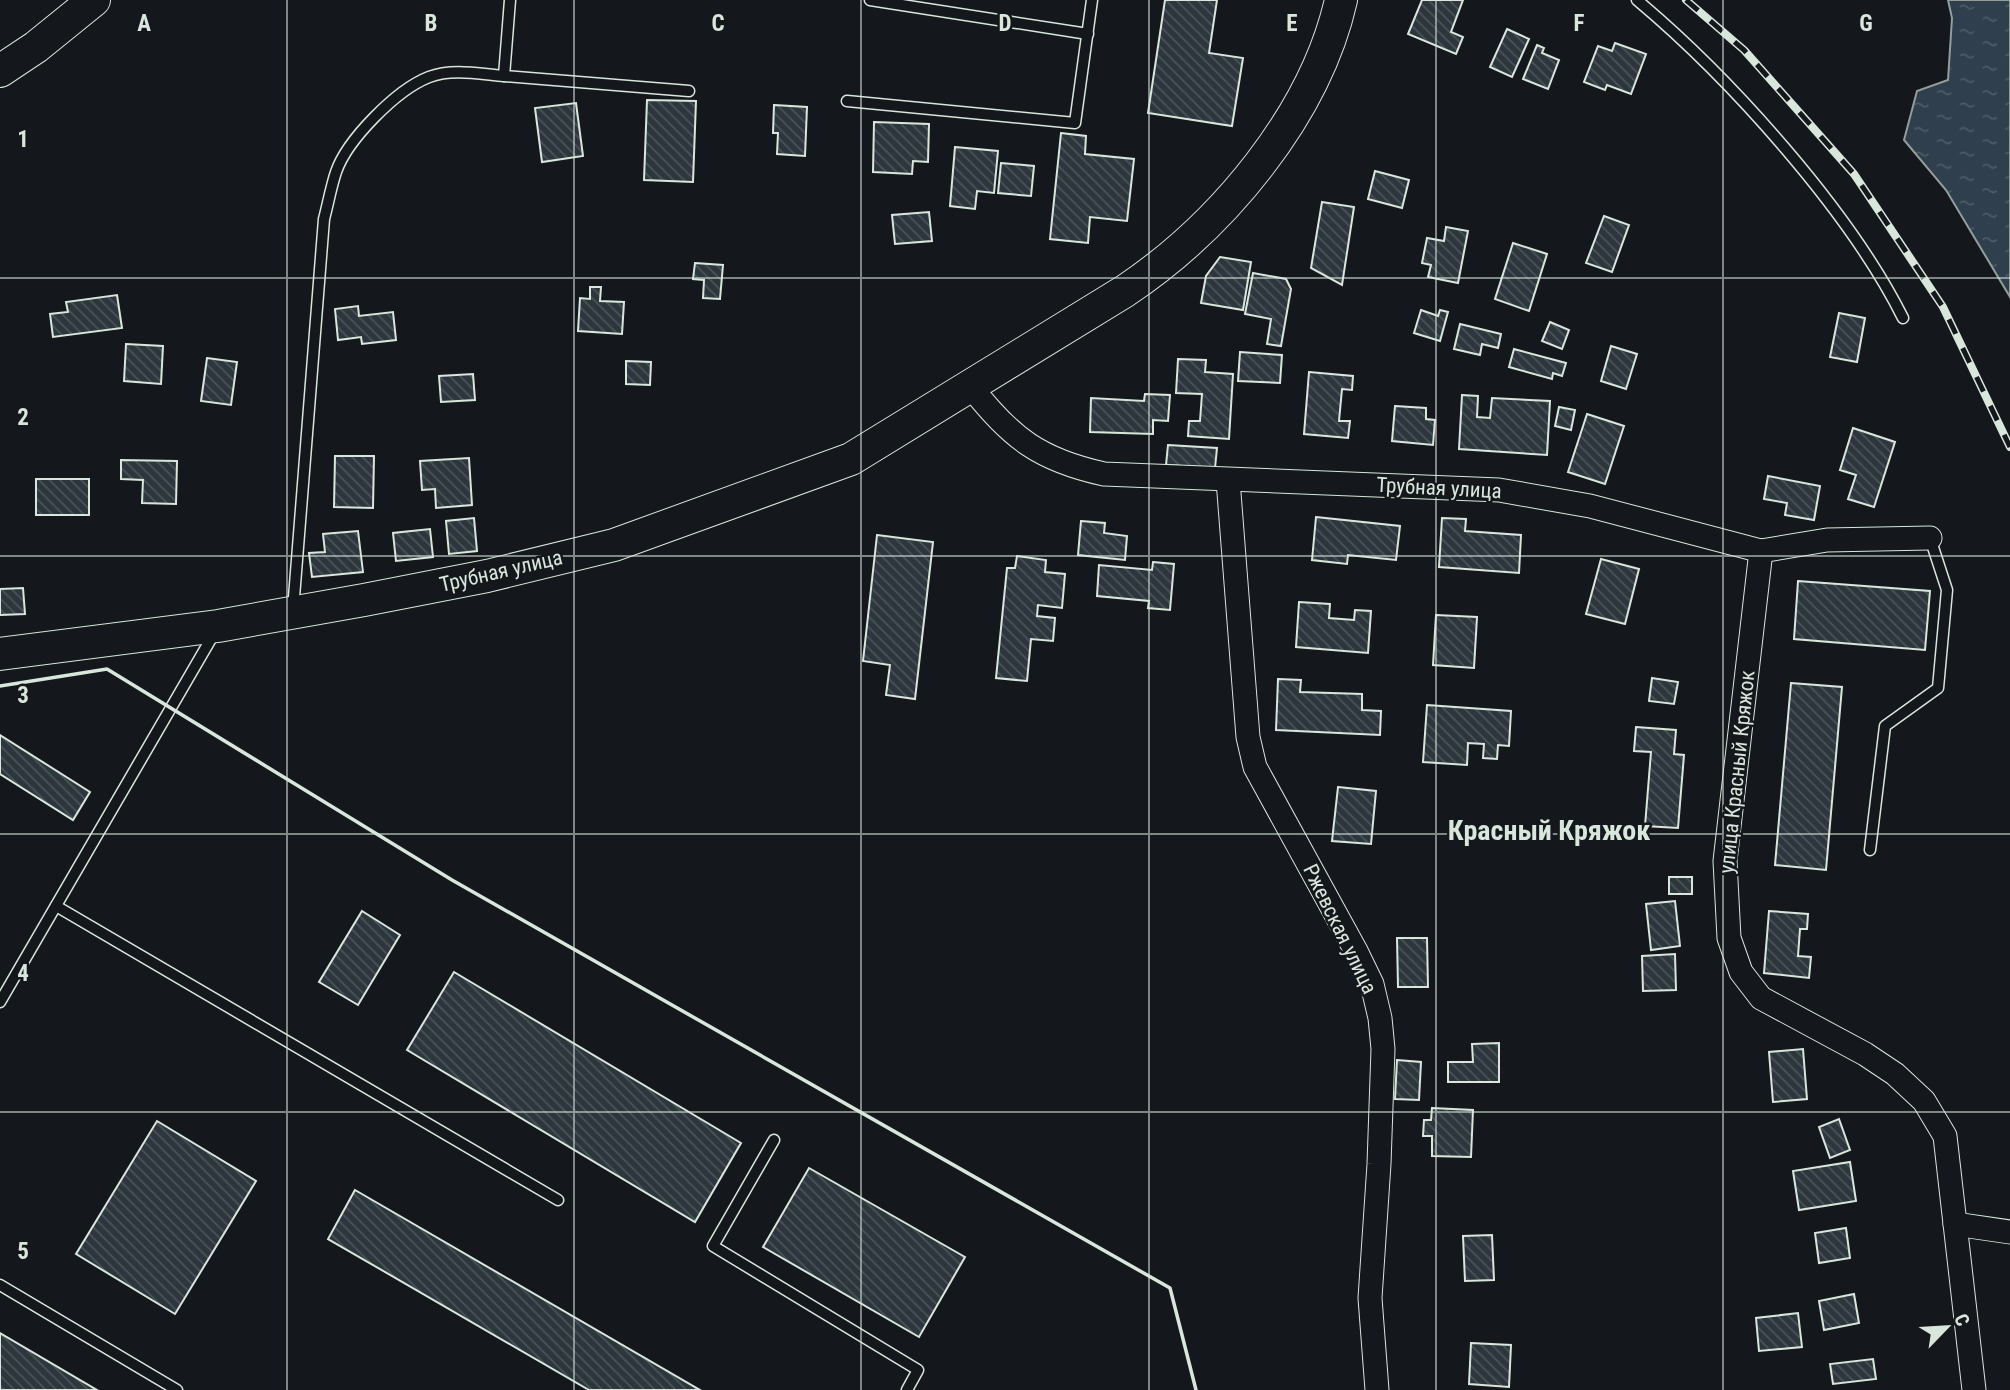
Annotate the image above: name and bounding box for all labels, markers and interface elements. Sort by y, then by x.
text: A [137,10,151,37]
text: B [425,10,437,37]
text: C [711,10,725,37]
text: D [999,10,1012,37]
text: E [1286,10,1298,37]
text: F [1574,10,1585,37]
text: G [1859,10,1873,37]
text: 1 [17,126,29,153]
text: 2 [17,404,29,431]
street label: Трубная улица [1376,473,1502,503]
street label: Трубная улица [437,545,565,597]
street label: улица Красный Кряжок [1714,669,1760,875]
text: 3 [17,682,29,709]
district label: Красный Кряжок [1448,814,1650,847]
street label: Ржевская улица [1298,860,1382,998]
text: 4 [17,960,29,987]
text: 5 [17,1238,29,1265]
north arrow [1912,1292,1982,1362]
text: С [1949,1310,1975,1330]

